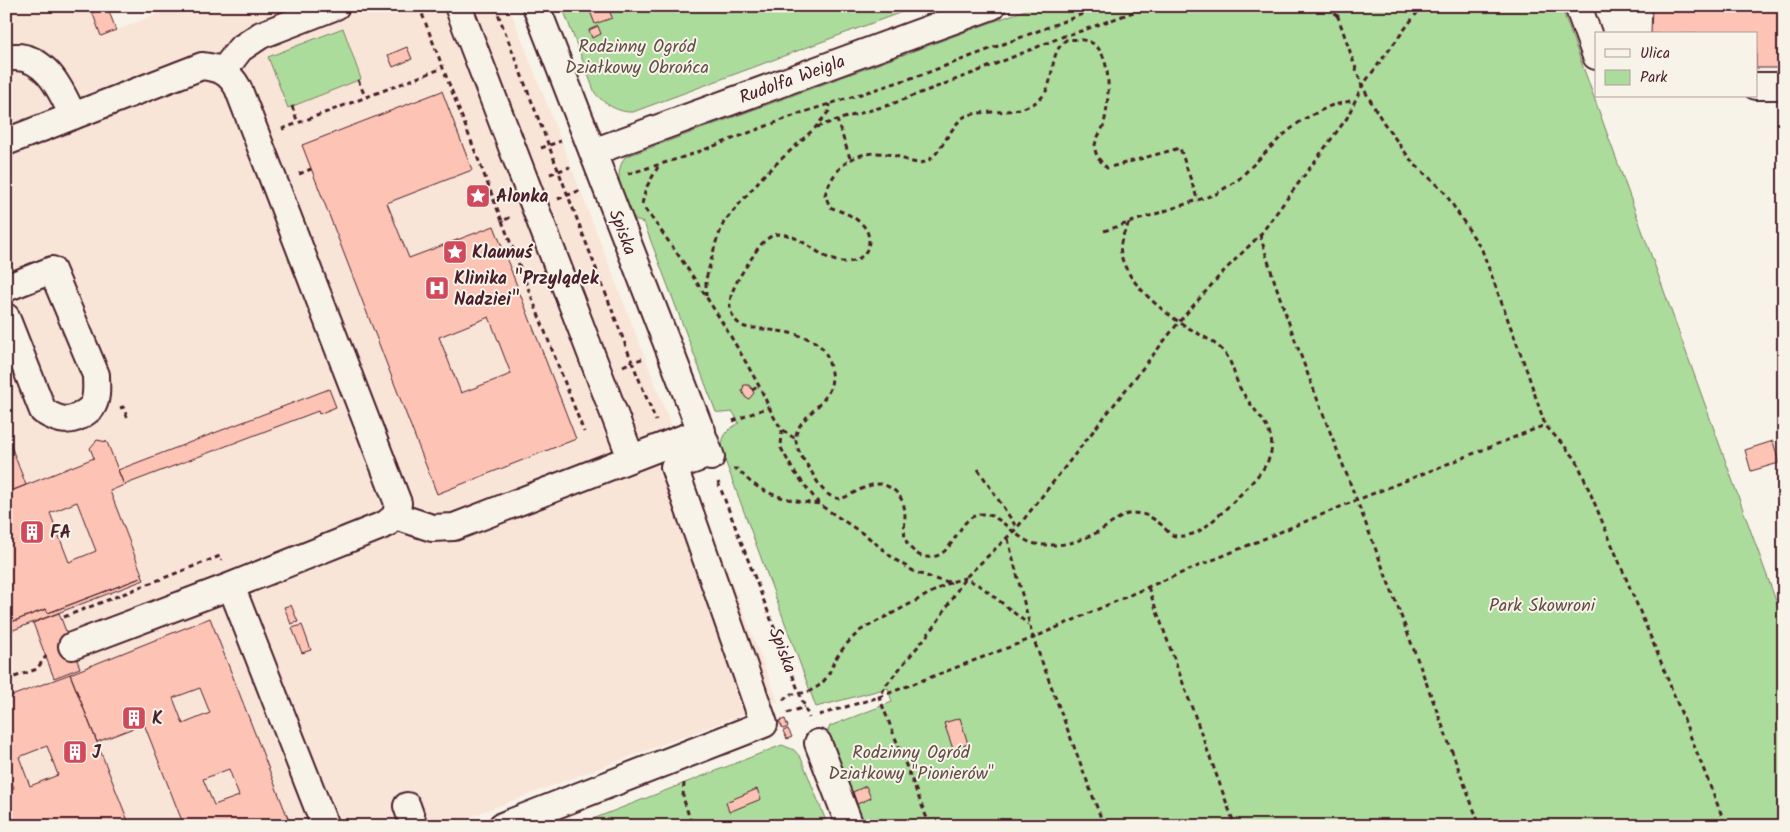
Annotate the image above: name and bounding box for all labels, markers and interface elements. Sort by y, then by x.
legend [1595,32,1758,98]
park label: Rodzinny Ogród Działkowy Obrońca [565,33,709,83]
text: Ulica [1640,42,1670,66]
street label: Rudolfa Weigla [735,48,850,113]
text: Park [1640,66,1668,90]
place icon: Alonka [465,183,491,209]
place label: Alonka [496,183,548,212]
street label: Spiska [600,205,644,260]
place icon: Klaunuś [442,239,468,265]
place label: Klaunuś [472,239,533,268]
place label: Klinika "Przylądek Nadziei" [454,265,600,315]
hospital icon: Klinika "Przylądek Nadziei" [424,275,450,301]
building icon: FA [19,519,45,545]
place label: FA [50,519,71,548]
park label: Park Skowroni [1489,592,1596,621]
street label: Spiska [760,623,804,678]
building icon: K [121,705,147,731]
place label: K [152,705,163,734]
building icon: J [62,739,88,765]
place label: J [92,739,102,768]
park label: Rodzinny Ogród Działkowy "Pionierów" [828,739,994,789]

